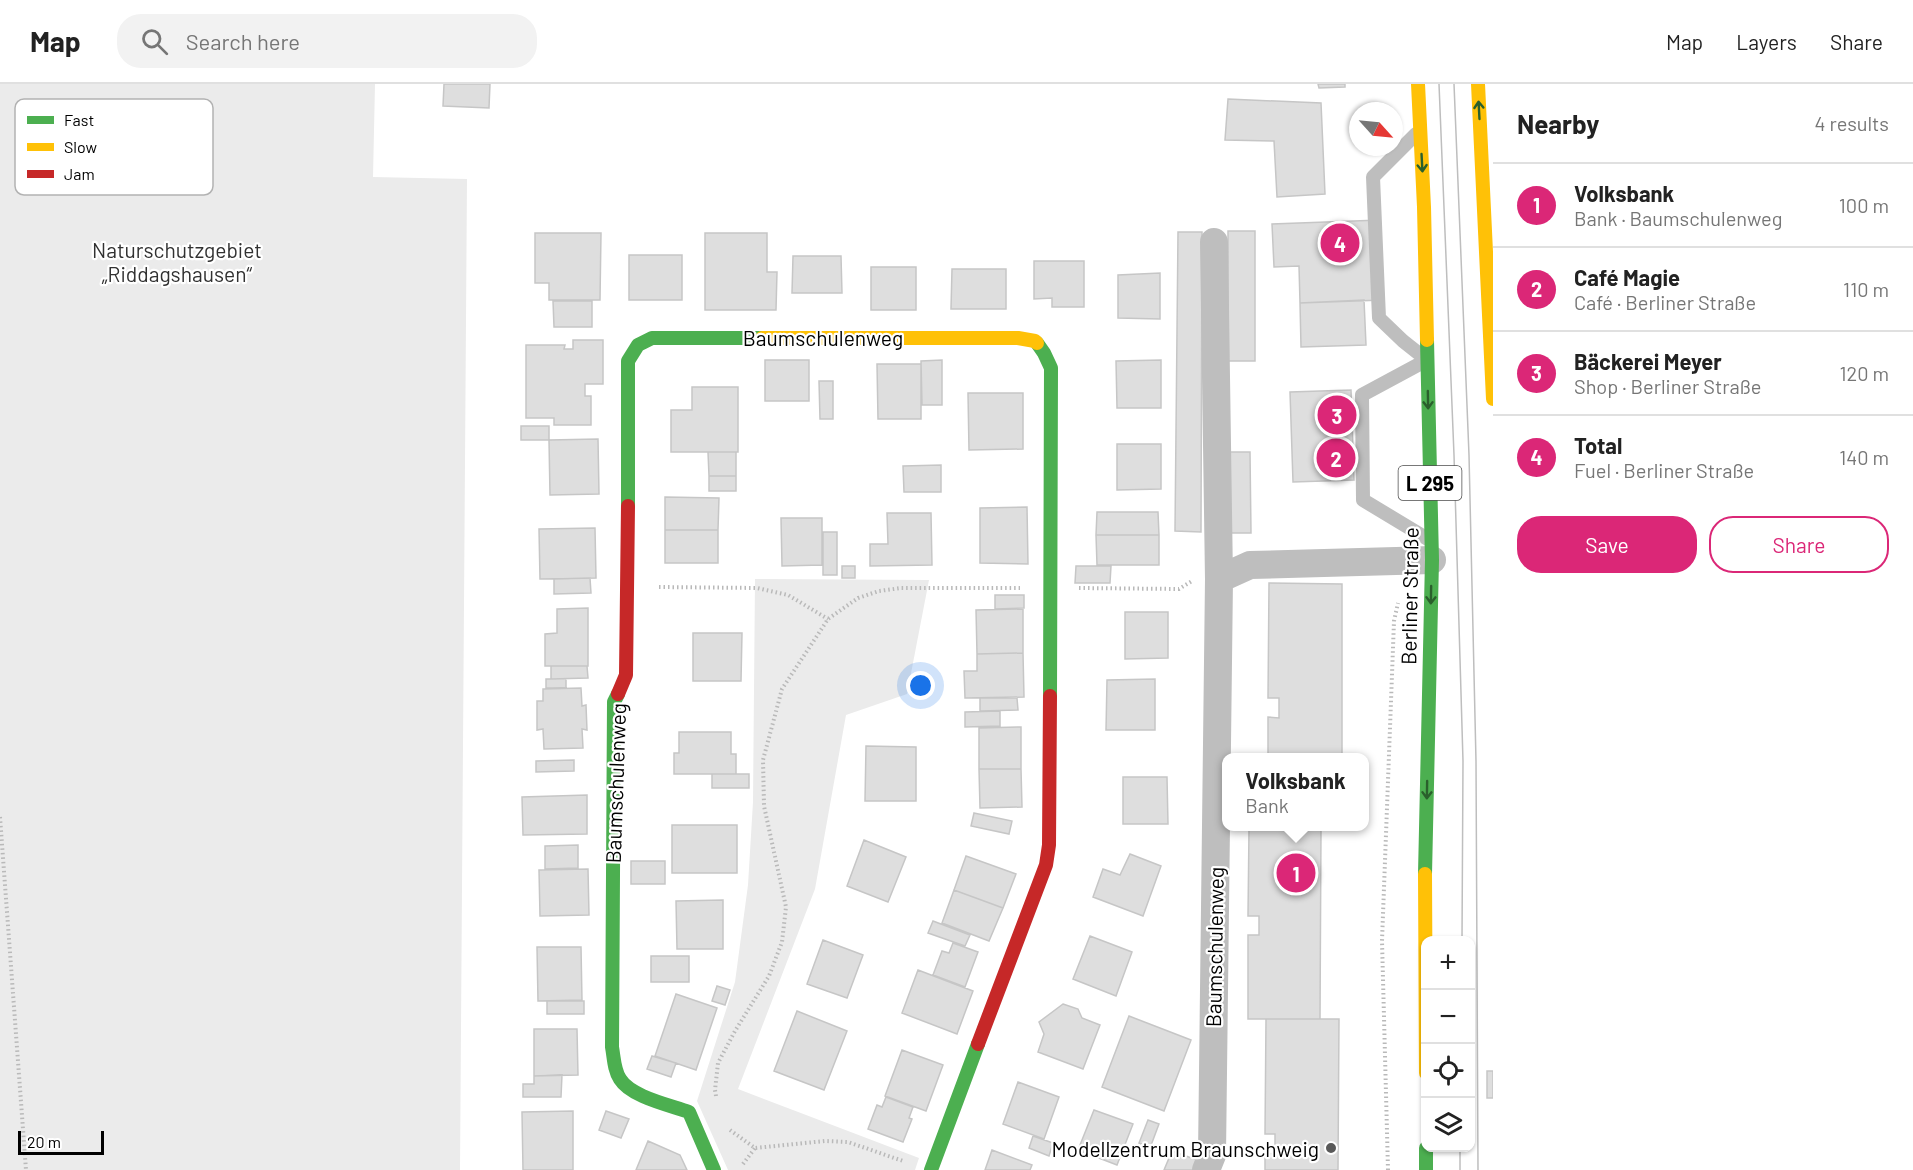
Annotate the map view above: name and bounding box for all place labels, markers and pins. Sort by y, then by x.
pin: 4 [1320,220,1360,266]
pin: 3 [1318,392,1356,438]
pin: 2 [1316,436,1356,481]
pin: 1 [1276,850,1316,896]
place label: Modellzentrum Braunschweig [1051,1136,1319,1161]
marker: Modellzentrum Braunschweig [1324,1141,1338,1155]

